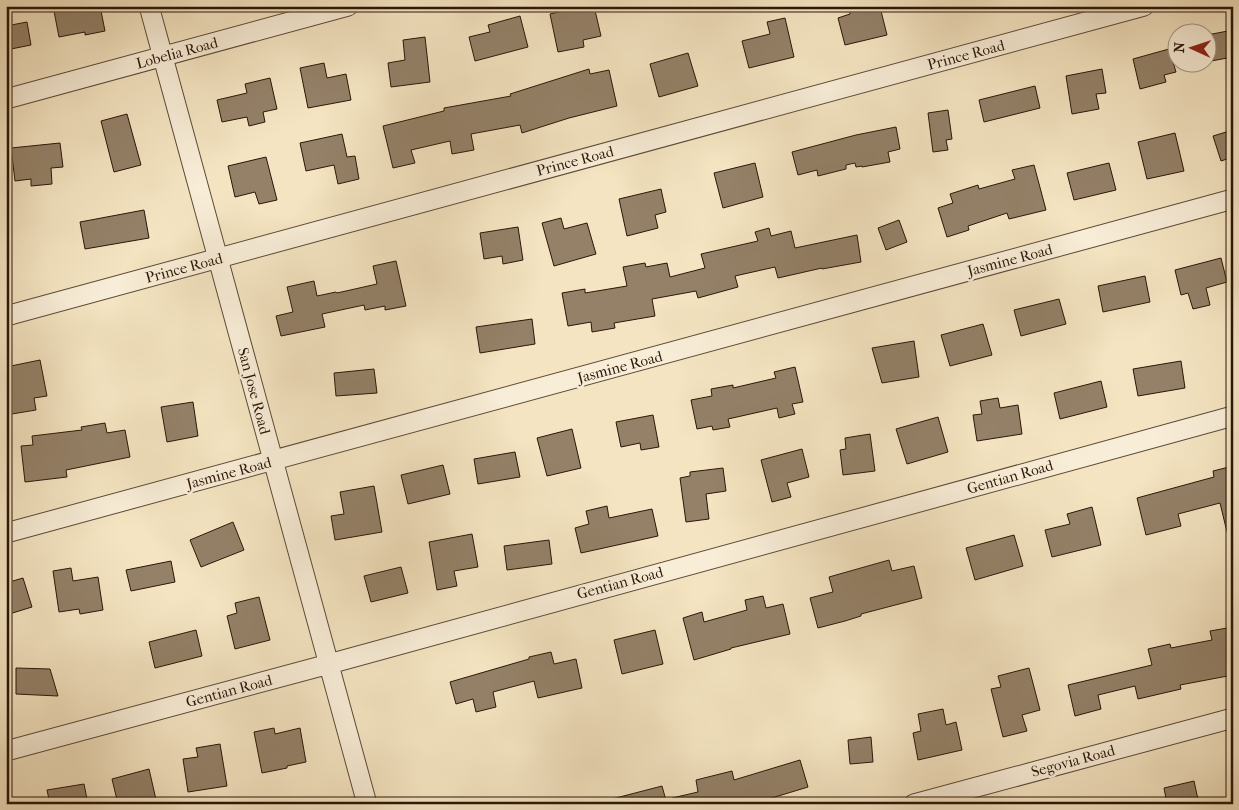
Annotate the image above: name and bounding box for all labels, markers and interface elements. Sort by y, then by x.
north arrow [1166,22,1216,72]
street label: Lobelia Road [134,33,221,73]
street label: Prince Road [925,36,1007,74]
text: N [1171,41,1188,53]
street label: Prince Road [534,142,616,180]
street label: Jasmine Road [965,240,1055,280]
street label: Prince Road [143,249,225,287]
street label: San Jose Road [234,346,274,437]
street label: Jasmine Road [575,347,665,387]
street label: Jasmine Road [184,453,274,493]
street label: Gentian Road [965,456,1056,498]
street label: Gentian Road [575,563,666,603]
street label: Gentian Road [184,671,275,711]
street label: Segovia Road [1029,741,1118,781]

